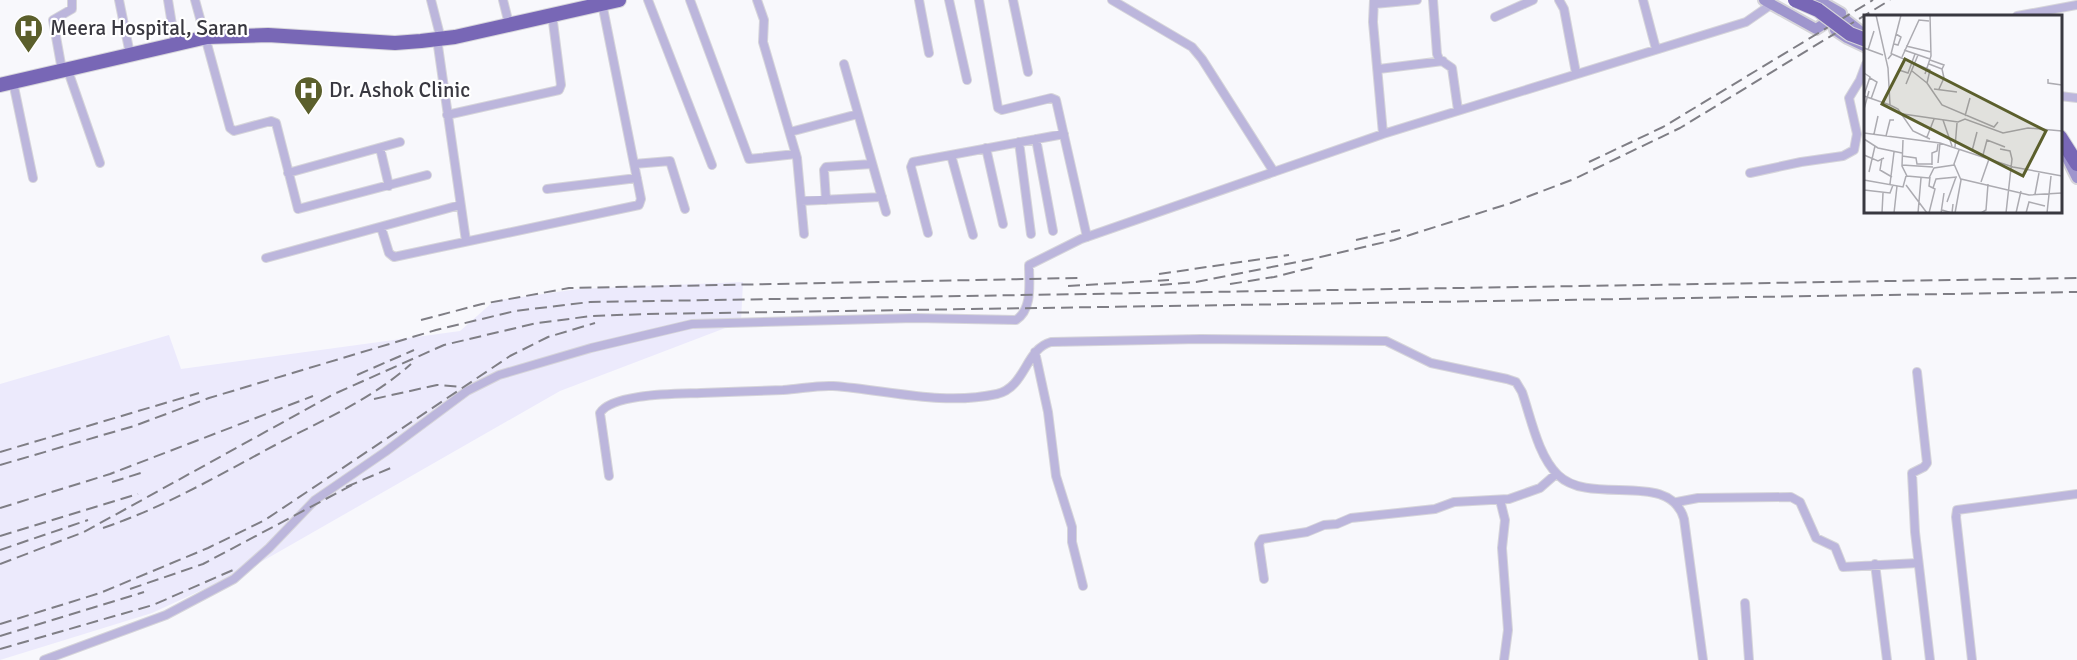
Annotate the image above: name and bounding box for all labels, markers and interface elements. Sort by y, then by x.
hospital icon: Meera Hospital, Saran [13,12,45,54]
place label: Meera Hospital, Saran [50,15,248,41]
inset map [1864,15,2062,213]
hospital icon: Dr. Ashok Clinic [292,74,324,116]
place label: Dr. Ashok Clinic [329,77,470,103]

